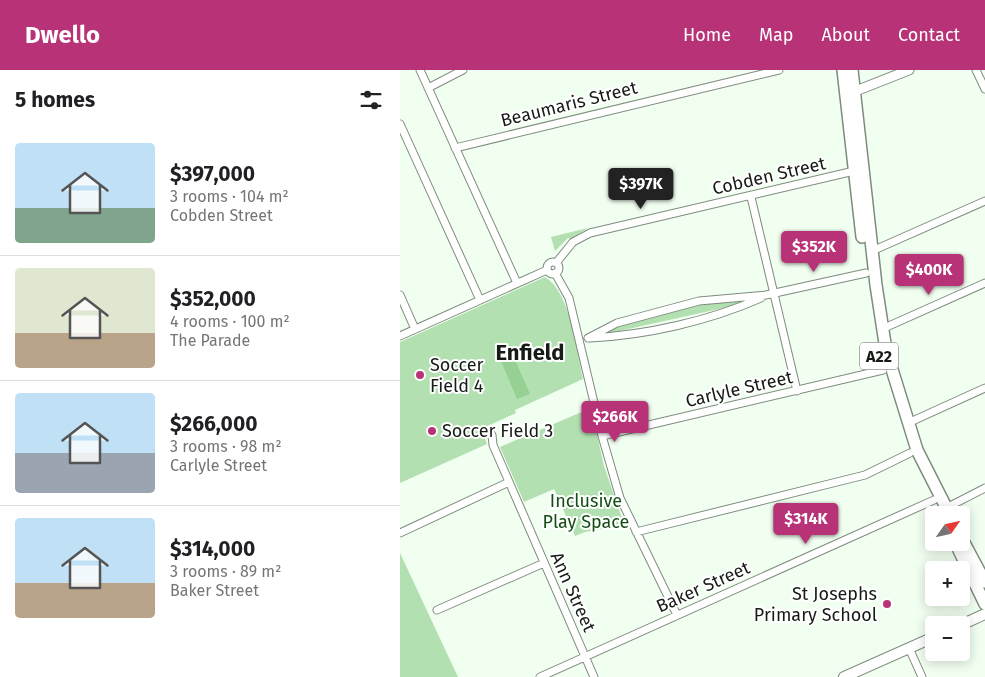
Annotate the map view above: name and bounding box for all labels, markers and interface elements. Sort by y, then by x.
text: Dwello [25,21,100,49]
text: Home [683,24,731,46]
text: Map [759,24,793,46]
text: About [821,24,870,46]
text: Contact [898,24,960,46]
street label: Beaumaris Street [498,76,640,132]
icon: filters [357,86,385,114]
text: 5 homes [15,87,95,113]
street label: Cobden Street [710,152,828,200]
text: $397,000 [170,161,255,187]
icon: home [55,163,115,223]
pin: $397K [606,168,676,210]
text: $397K [619,174,663,193]
text: 3 rooms · 104 m² [170,187,289,206]
text: Cobden Street [170,206,273,225]
pin: $352K [779,230,849,273]
text: $352K [792,237,836,256]
pin: $400K [894,254,964,296]
text: $400K [906,260,952,279]
text: $352,000 [170,286,256,312]
icon: home [55,288,115,348]
text: 4 rooms · 100 m² [170,312,290,331]
text: The Parade [170,331,250,350]
district label: Enfield [496,339,565,366]
road number: A22 [860,342,898,370]
place label: Soccer Field 4 [430,354,484,397]
street label: Carlyle Street [683,366,795,412]
marker: Soccer Field 4 [414,369,426,381]
pin: $266K [580,400,650,443]
text: $266K [592,407,638,426]
text: $266,000 [170,411,257,437]
icon: home [55,413,115,473]
place label: Soccer Field 3 [442,420,553,442]
marker: Soccer Field 3 [426,425,438,437]
text: 3 rooms · 98 m² [170,437,282,456]
text: Carlyle Street [170,456,267,475]
park label: Inclusive Play Space [543,490,629,533]
pin: $314K [771,502,841,545]
north arrow [925,506,970,551]
map controls [925,506,970,661]
text: $314K [784,509,828,528]
text: $314,000 [170,536,255,562]
icon: home [55,538,115,598]
street label: Ann Street [546,549,601,636]
street label: Baker Street [653,556,754,617]
button: + [925,561,970,606]
text: 3 rooms · 89 m² [170,562,281,581]
text: Baker Street [170,581,259,600]
place label: St Josephs Primary School [754,583,877,626]
marker: St Josephs Primary School [881,598,893,610]
button: − [925,616,970,661]

